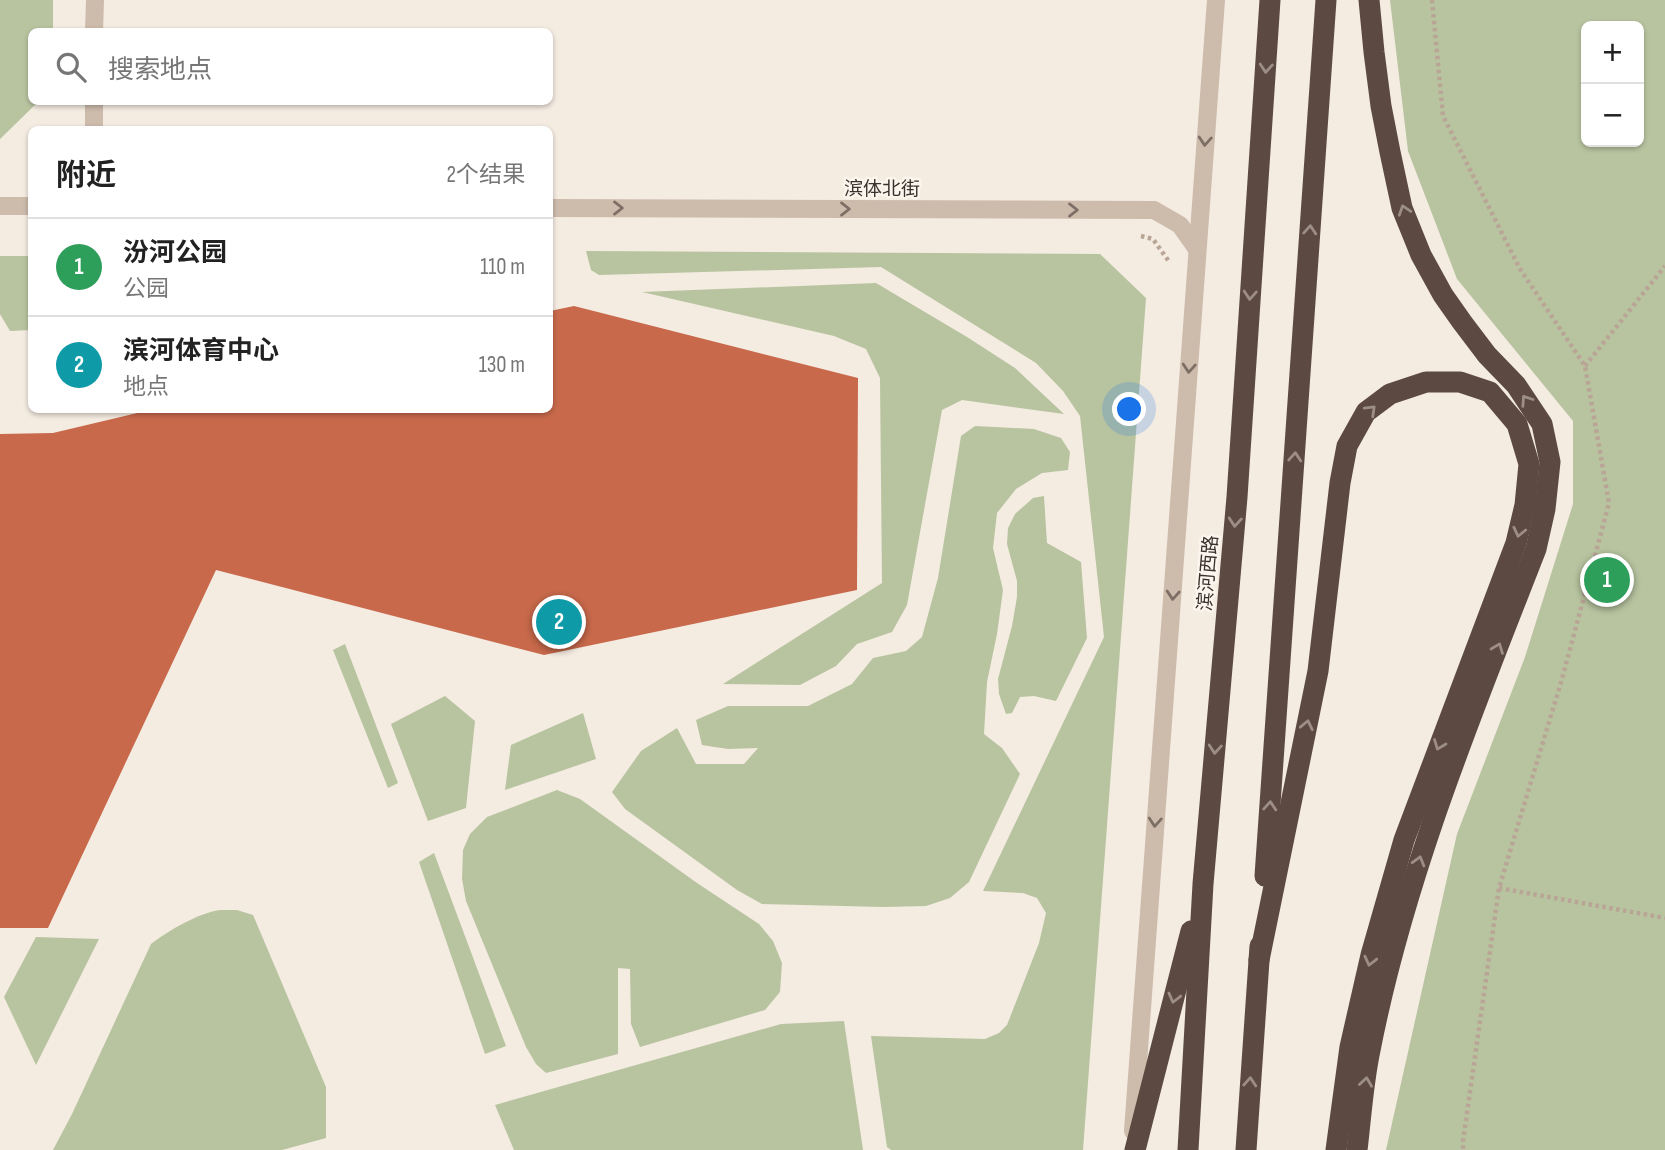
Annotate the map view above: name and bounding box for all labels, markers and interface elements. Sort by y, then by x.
map controls [1581,21,1644,147]
button: + [1581,21,1644,84]
search box [28,28,553,105]
icon: search [52,48,90,86]
text: 搜索地点 [108,55,212,86]
one-way arrow [1259,63,1274,74]
button: − [1581,84,1644,147]
one-way arrow [1198,136,1213,147]
text: 附近 [56,158,116,194]
text: 2个结果 [447,161,525,189]
street label: 滨体北街 [844,178,920,201]
one-way arrow [613,200,623,216]
one-way arrow [840,201,851,217]
one-way arrow [1068,202,1078,218]
one-way arrow [1398,205,1412,217]
one-way arrow [1302,224,1317,235]
text: 汾河公园 [123,238,227,269]
text: 1 [74,253,84,281]
text: 110 m [480,253,525,281]
text: 公园 [123,275,169,303]
one-way arrow [1243,290,1258,301]
text: 滨河体育中心 [123,336,279,367]
text: 2 [74,351,84,379]
text: 130 m [479,351,525,379]
one-way arrow [1182,363,1197,374]
text: 地点 [123,373,169,401]
your location [1112,392,1146,426]
one-way arrow [1522,395,1534,408]
one-way arrow [1363,406,1376,419]
one-way arrow [1287,451,1302,462]
one-way arrow [1228,517,1243,528]
one-way arrow [1512,526,1527,538]
street label: 滨河西路 [1194,534,1223,612]
pin: 1 [1584,554,1630,606]
one-way arrow [1166,590,1181,601]
pin: 2 [536,596,582,648]
one-way arrow [1489,643,1503,655]
one-way arrow [1299,719,1314,731]
one-way arrow [1434,738,1448,750]
one-way arrow [1208,743,1223,754]
one-way arrow [1262,800,1277,811]
one-way arrow [1148,817,1163,828]
one-way arrow [1411,856,1425,868]
one-way arrow [1364,955,1378,967]
one-way arrow [1168,992,1182,1004]
one-way arrow [1243,1076,1258,1087]
one-way arrow [1358,1076,1373,1088]

